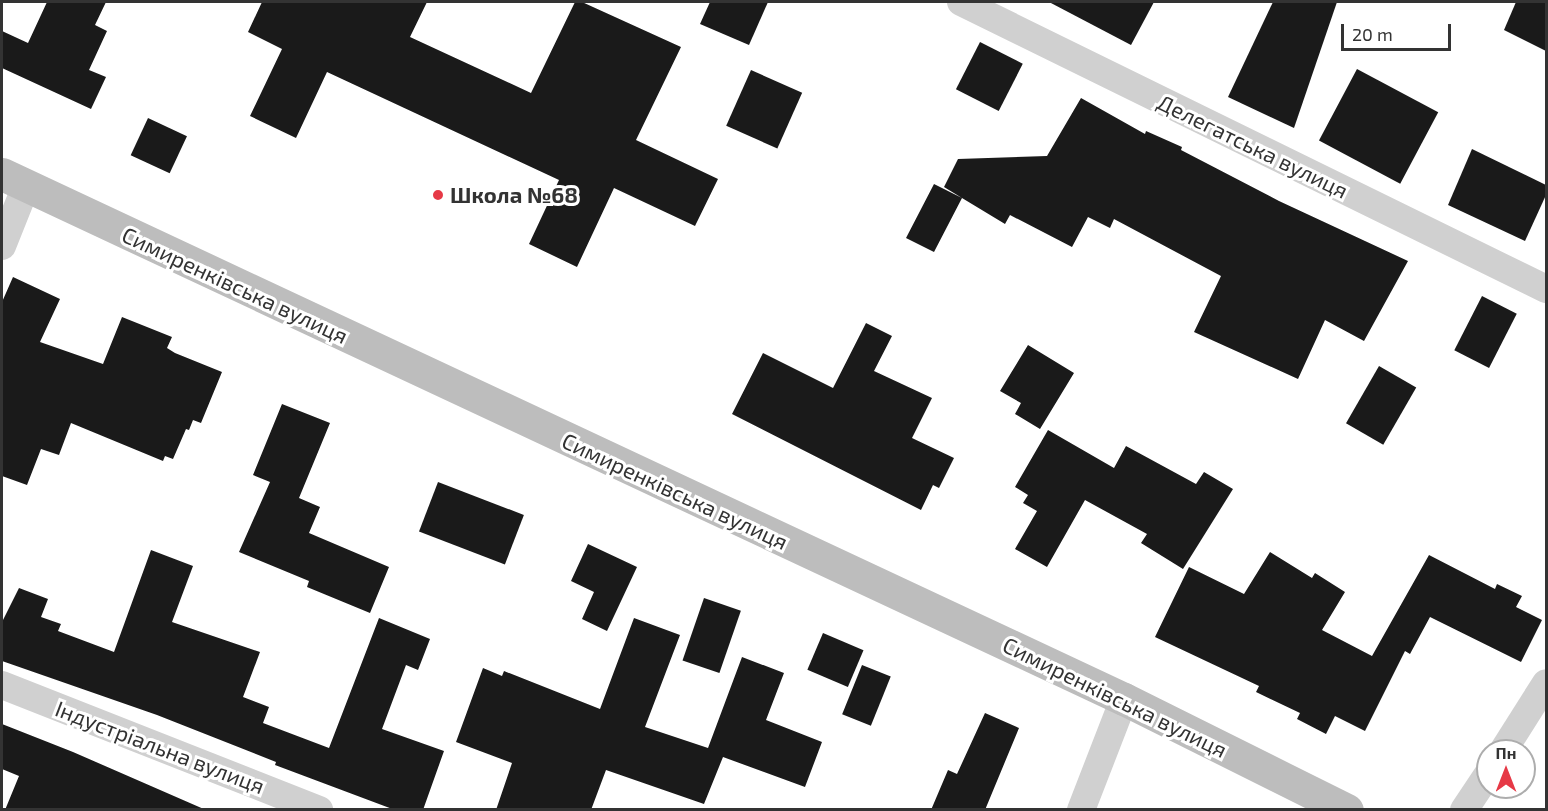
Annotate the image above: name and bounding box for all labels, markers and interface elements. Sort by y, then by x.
scale bar [1344,12,1454,50]
text: 20 m [1352,23,1393,45]
street label: Делегатська вулиця [1153,88,1353,204]
place label: Школа №68 [450,182,578,208]
marker: Школа №68 [431,188,445,202]
street label: Симиренківська вулиця [118,221,352,349]
street label: Симиренківська вулиця [558,427,792,555]
street label: Симиренківська вулиця [999,631,1231,763]
street label: Індустріальна вулиця [52,695,268,799]
north arrow [1476,739,1536,799]
text: Пн [1496,743,1516,762]

